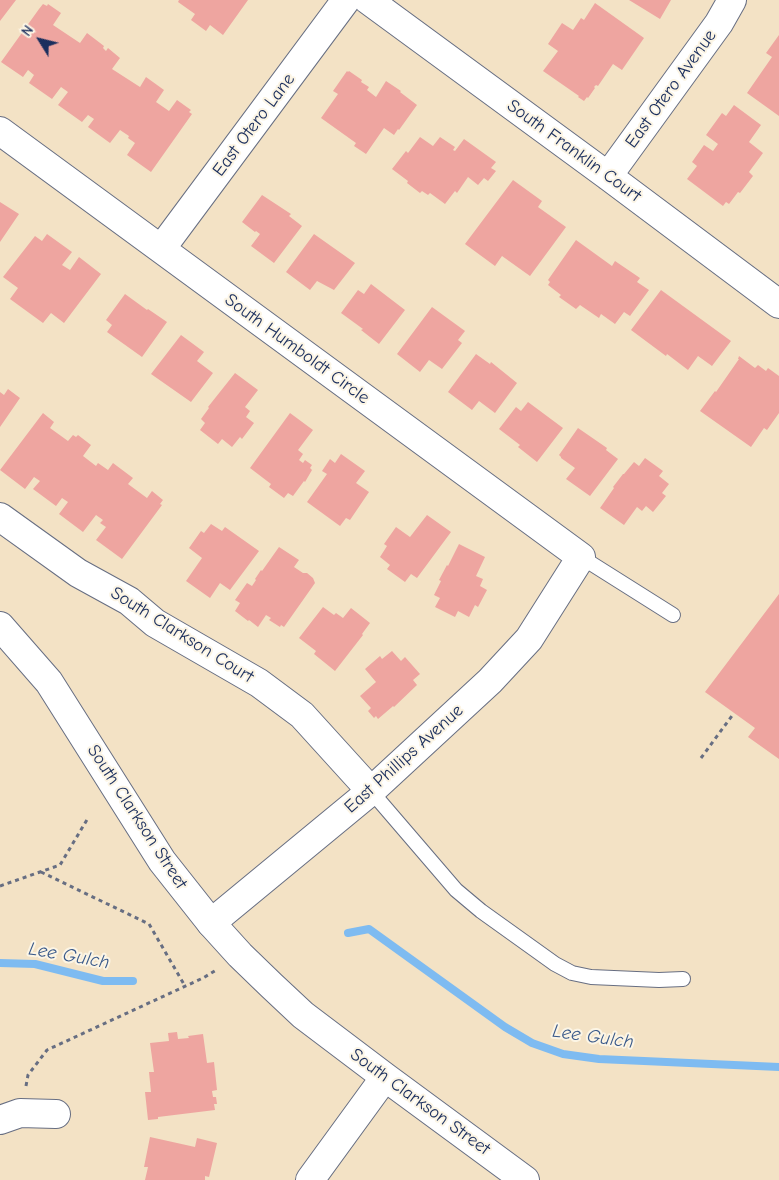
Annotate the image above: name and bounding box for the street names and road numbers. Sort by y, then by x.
street label: East Otero Avenue [621,26,721,152]
street label: East Otero Lane [208,69,300,181]
street label: South Franklin Court [503,95,645,207]
street label: South Humboldt Circle [220,289,374,409]
street label: South Clarkson Court [106,582,258,688]
street label: East Phillips Avenue [340,700,468,818]
street label: South Clarkson Street [82,741,192,893]
street label: South Clarkson Street [346,1044,494,1160]

